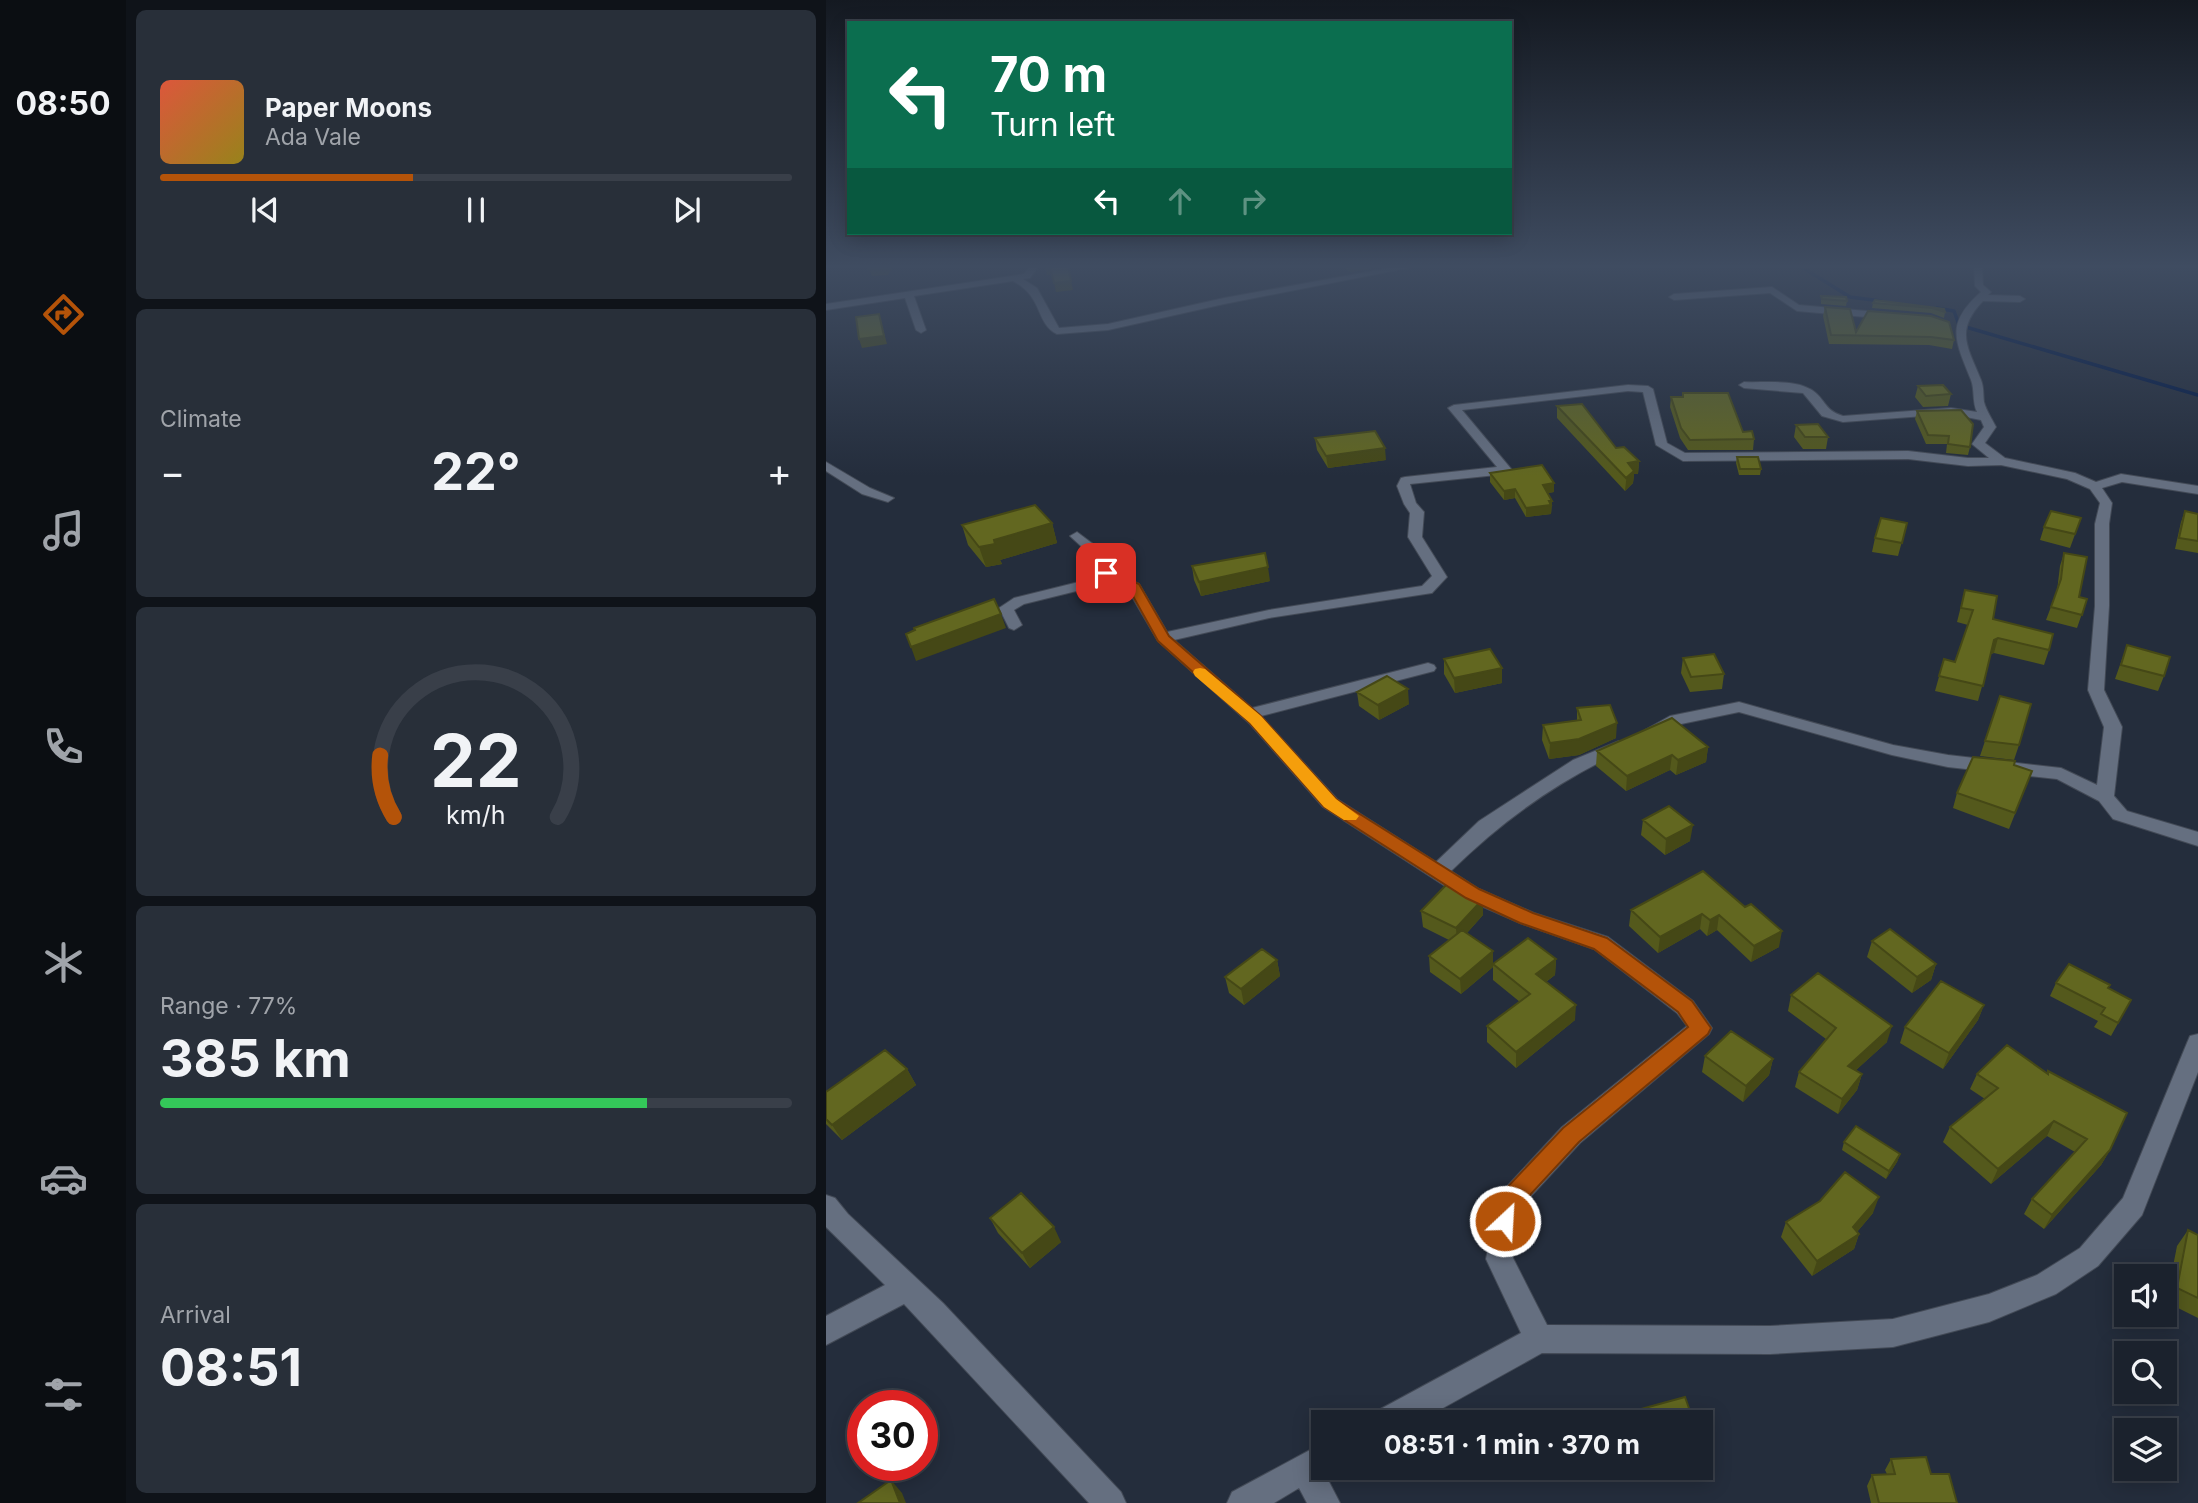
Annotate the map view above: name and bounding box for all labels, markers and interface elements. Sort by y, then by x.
text: 70 m [990,45,1107,104]
icon: left [875,49,966,140]
text: 08:50 [15,84,111,123]
text: Paper Moons [265,92,432,123]
text: Turn left [990,105,1115,144]
text: Ada Vale [265,123,361,151]
icon: left [1088,182,1126,220]
icon: ahead [1161,182,1199,220]
icon: right [1234,182,1272,220]
icon: previous [246,191,284,229]
icon: pause [457,191,495,229]
icon: next [668,191,706,229]
icon: directions [39,290,88,339]
text: Climate [160,405,242,433]
text: 22° [431,440,521,503]
text: − [160,449,185,495]
text: + [767,449,792,495]
icon: music [39,506,88,555]
pin [1076,543,1136,603]
icon: arrive [1087,554,1125,592]
text: 22 [430,717,522,806]
icon: phone [39,722,88,771]
text: km/h [446,800,506,830]
icon: climate [39,938,88,987]
text: Range · 77% [160,992,297,1020]
text: 385 km [160,1027,351,1090]
icon: car [39,1154,88,1203]
position arrow [1468,1184,1542,1258]
map controls [2114,1264,2177,1481]
button: sound [2114,1264,2177,1327]
text: Arrival [160,1301,231,1329]
text: 08:51 [160,1336,302,1399]
button: search [2114,1341,2177,1404]
icon: filters [39,1370,88,1419]
speed limit sign: 30 [847,1390,938,1481]
button: layers [2114,1418,2177,1481]
text: 08:51 · 1 min · 370 m [1384,1429,1640,1460]

